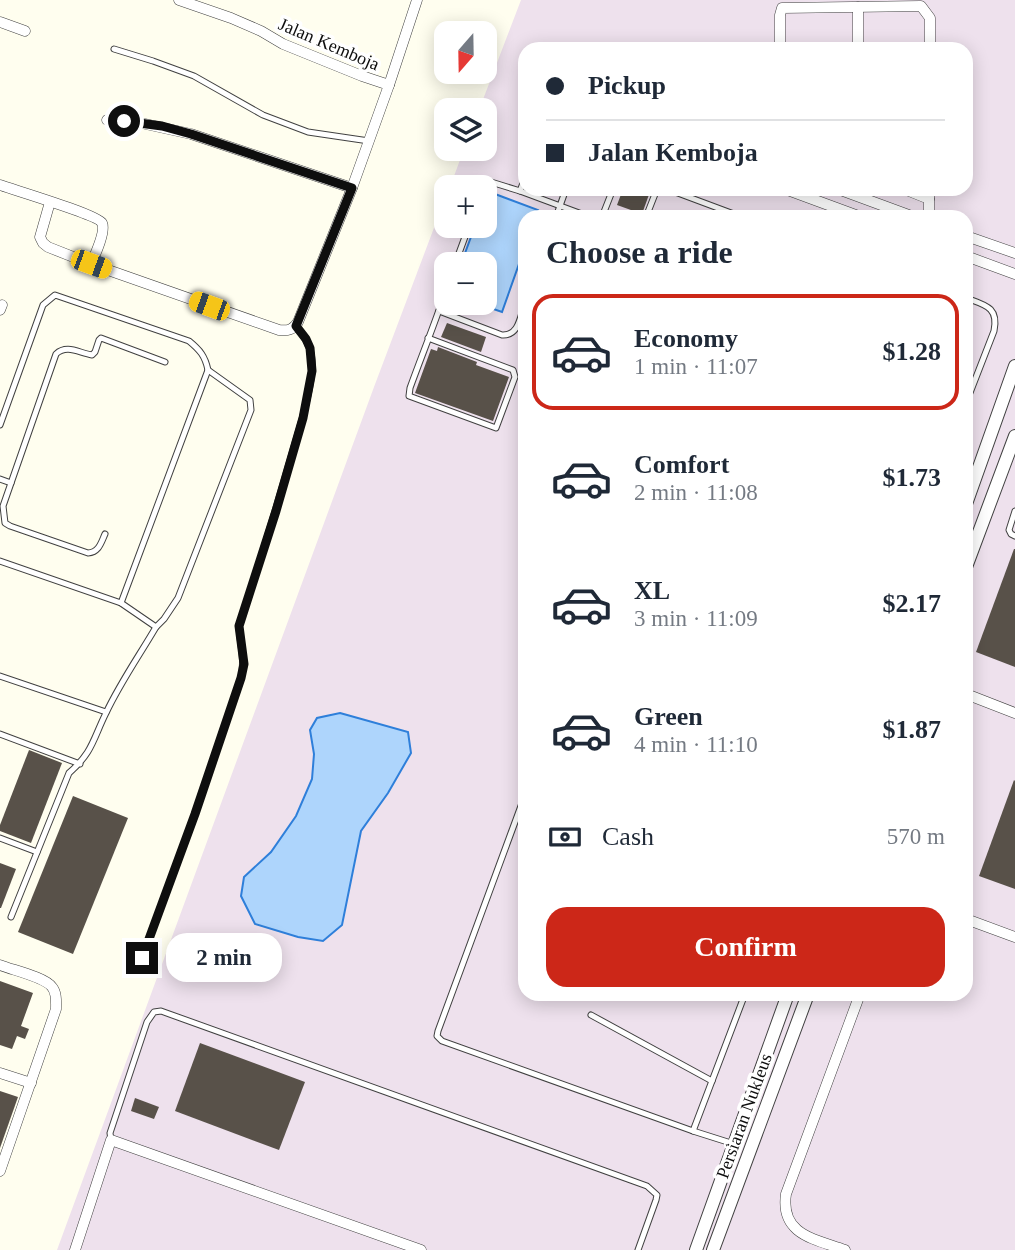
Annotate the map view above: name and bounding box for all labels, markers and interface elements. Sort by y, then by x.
street label: Jalan Kemboja [276,14,382,74]
north arrow [434,21,497,84]
map controls [434,21,497,315]
text: Pickup [588,71,666,100]
button: layers [434,98,497,161]
route start [108,105,140,137]
text: Jalan Kemboja [588,138,758,167]
button: + [434,175,497,238]
text: Choose a ride [546,234,733,270]
car [68,247,115,281]
button: − [434,252,497,315]
car [186,289,233,323]
icon: car [550,321,613,384]
text: Economy [634,324,738,353]
text: $1.28 [883,337,941,366]
text: 1 min · 11:07 [634,354,758,379]
icon: car [550,447,613,510]
text: Comfort [634,450,729,479]
text: $1.73 [883,463,941,492]
text: 2 min · 11:08 [634,480,758,505]
icon: car [550,573,613,636]
text: XL [634,576,670,605]
text: $2.17 [883,589,941,618]
text: 3 min · 11:09 [634,606,758,631]
icon: car [550,699,613,762]
text: Green [634,702,703,731]
text: $1.87 [883,715,941,744]
text: 4 min · 11:10 [634,732,758,757]
icon: cash [546,818,584,856]
text: Cash [602,822,654,851]
text: 570 m [887,824,945,849]
button: Confirm [546,907,945,987]
callout: 2 min [166,934,282,982]
route end [126,942,158,974]
text: 2 min [196,945,252,970]
street label: Persiaran Nukleus [712,1051,776,1181]

